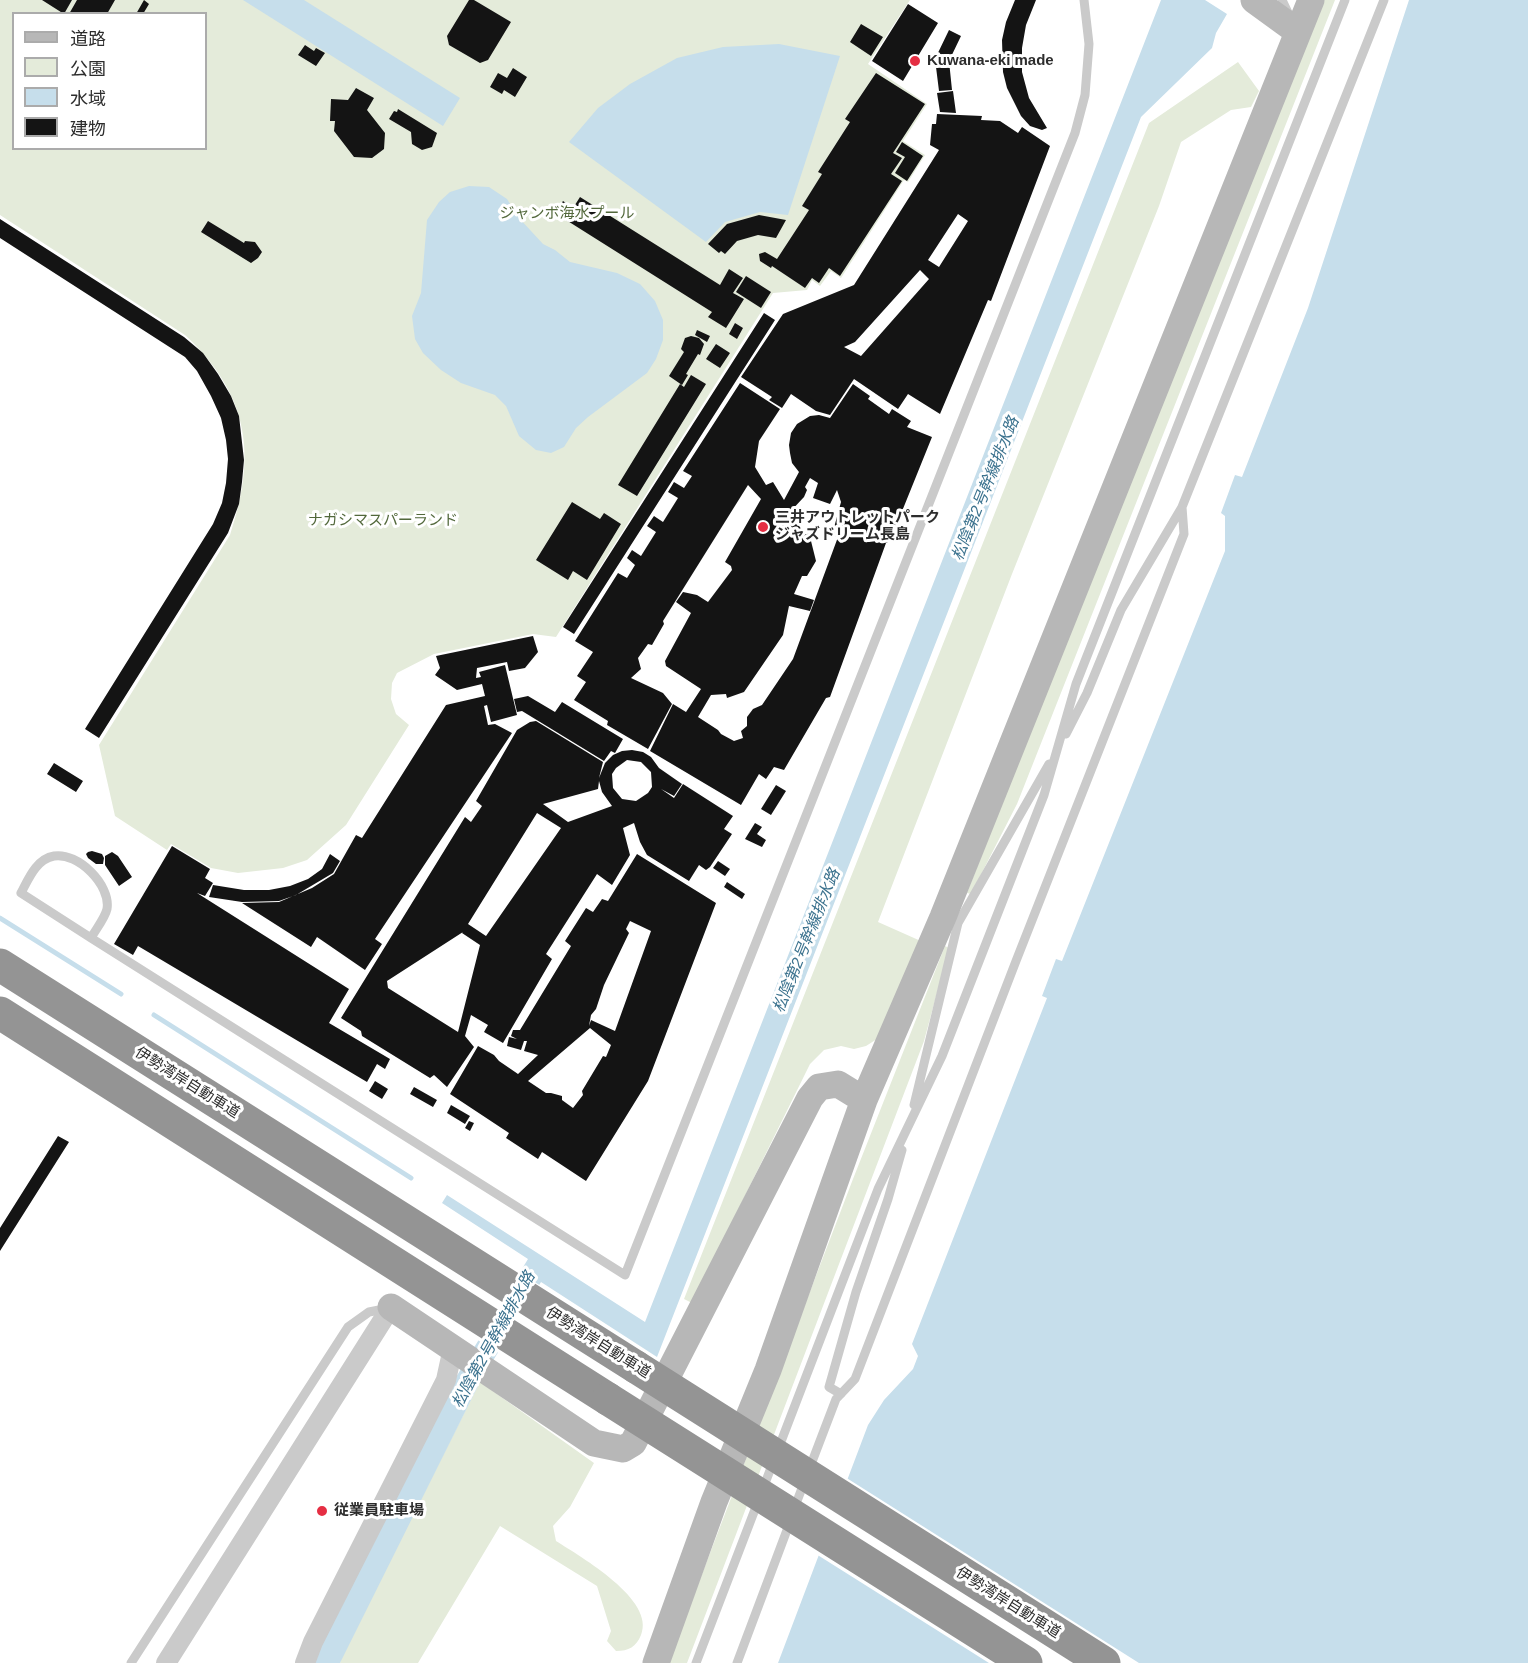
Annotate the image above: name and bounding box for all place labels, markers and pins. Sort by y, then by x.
place label: Kuwana-eki made [927,52,1054,70]
marker: Kuwana-eki made [908,54,922,68]
place label: 三井アウトレットパーク ジャズドリーム長島 [775,509,940,544]
marker: 三井アウトレットパーク ジャズドリーム長島 [756,520,770,534]
place label: 従業員駐車場 [334,1502,424,1520]
marker: 従業員駐車場 [315,1504,329,1518]

